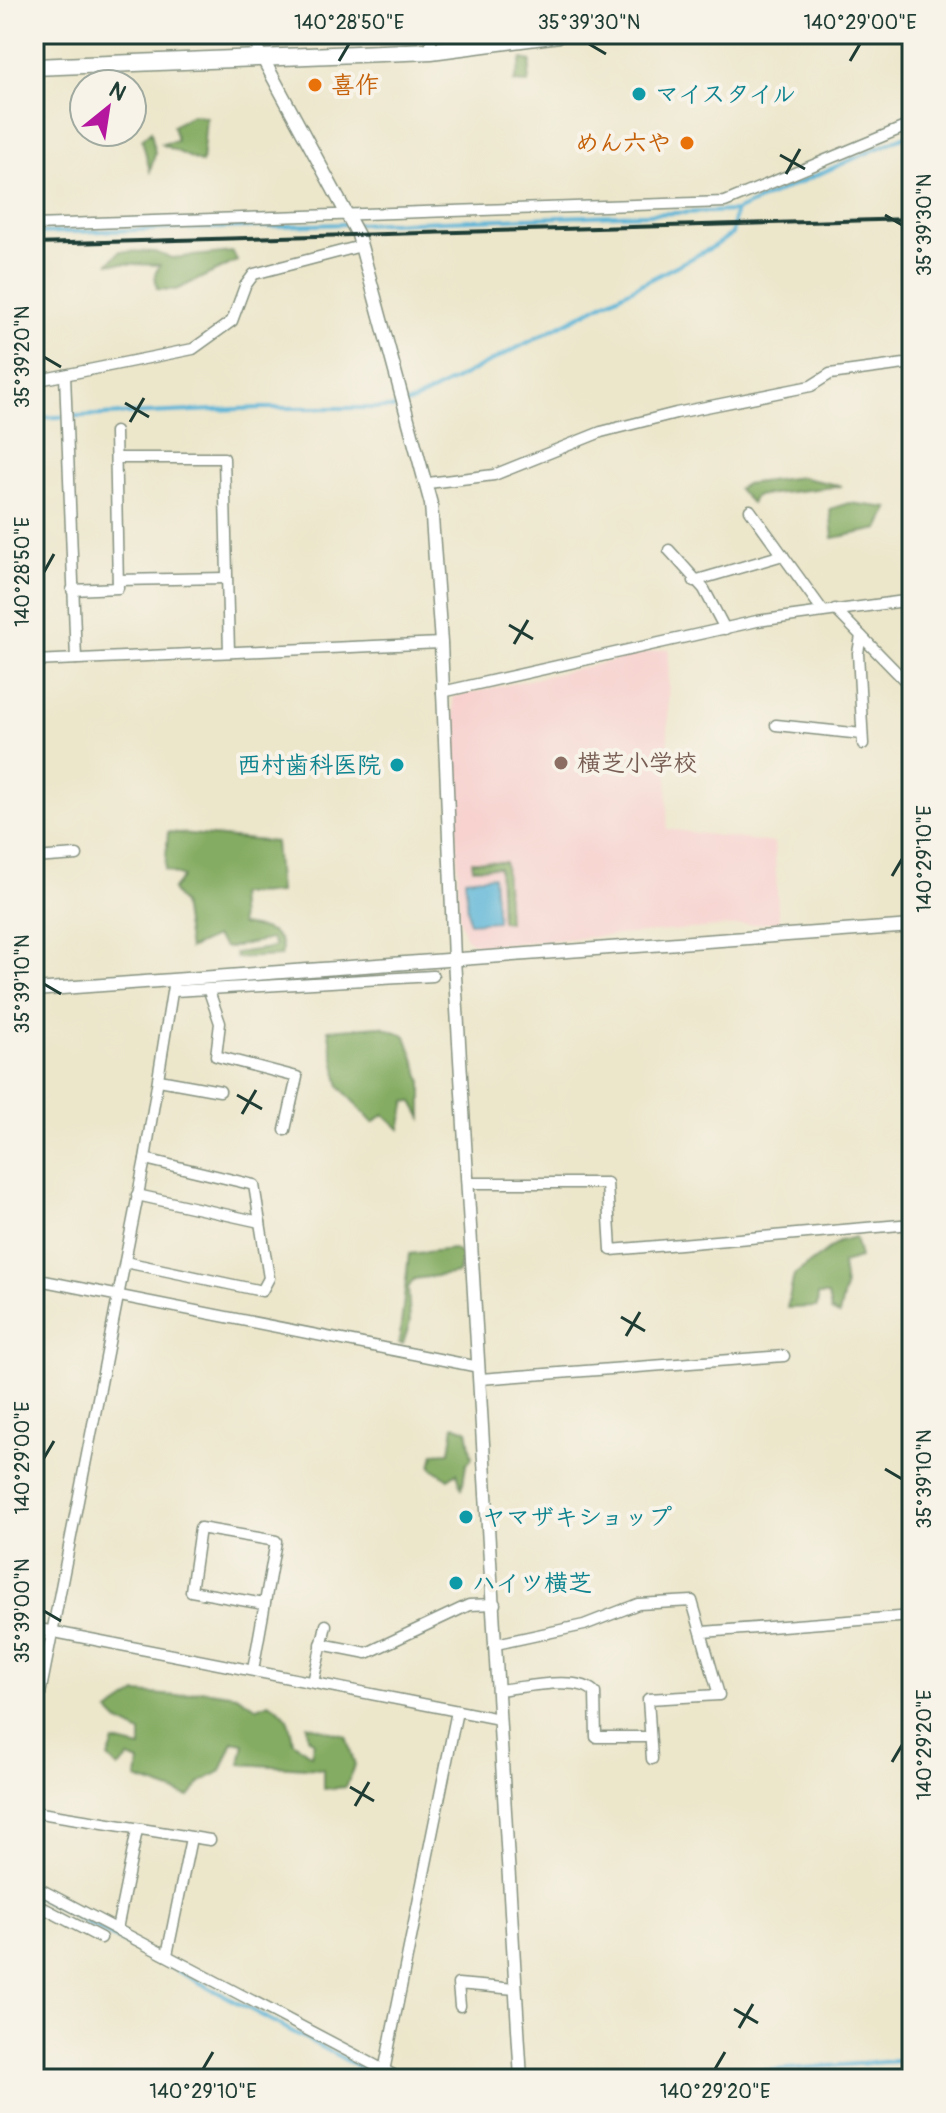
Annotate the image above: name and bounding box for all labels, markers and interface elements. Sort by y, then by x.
text: 140°28'50"E [294,10,404,35]
text: 35°39'30"N [538,10,640,35]
text: 140°29'00"E [803,10,917,35]
north arrow [68,68,148,148]
place label: 喜作 [331,71,379,100]
text: N [104,76,131,107]
marker: 喜作 [306,76,324,94]
place label: マイスタイル [655,80,796,109]
marker: マイスタイル [630,85,648,103]
place label: めん六や [575,129,671,158]
marker: めん六や [678,134,696,152]
text: 35°39'30"N [912,174,937,276]
text: 35°39'20"N [10,306,35,408]
text: 140°28'50"E [10,517,35,627]
place label: 横芝小学校 [577,749,697,778]
place label: 西村歯科医院 [237,751,381,780]
marker: 横芝小学校 [552,754,570,772]
marker: 西村歯科医院 [388,756,406,774]
text: 140°29'10"E [912,805,937,913]
text: 35°39'10"N [10,934,35,1034]
text: 140°29'00"E [10,1401,35,1515]
text: 35°39'10"N [912,1429,937,1529]
place label: ヤマザキショップ [482,1503,672,1532]
marker: ヤマザキショップ [457,1508,475,1526]
text: 35°39'00"N [10,1558,35,1664]
place label: ハイツ横芝 [472,1569,592,1598]
marker: ハイツ横芝 [447,1574,465,1592]
text: 140°29'20"E [912,1690,937,1800]
text: 140°29'10"E [149,2079,257,2104]
text: 140°29'20"E [660,2079,770,2104]

